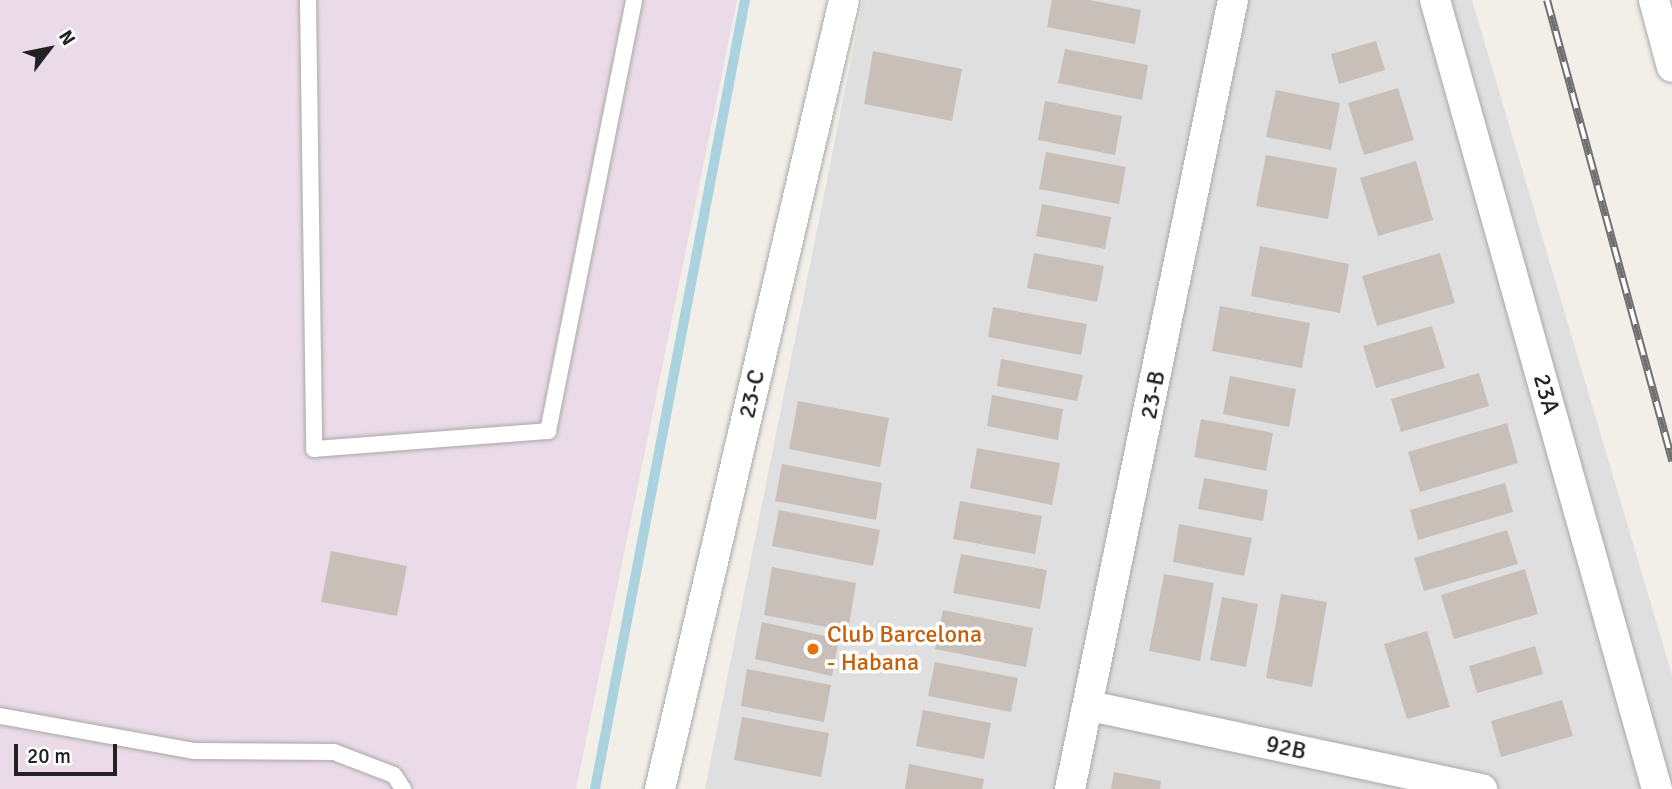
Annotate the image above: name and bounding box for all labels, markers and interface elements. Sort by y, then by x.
north arrow [14,14,84,84]
text: N [53,26,80,50]
street label: 23-C [732,367,772,421]
street label: 23-B [1134,368,1172,422]
street label: 23A [1527,371,1565,417]
place label: Club Barcelona - Habana [827,621,982,677]
marker: Club Barcelona - Habana [805,641,821,657]
scale bar [18,730,121,774]
street label: 92B [1263,730,1309,766]
text: 20 m [27,743,71,769]

